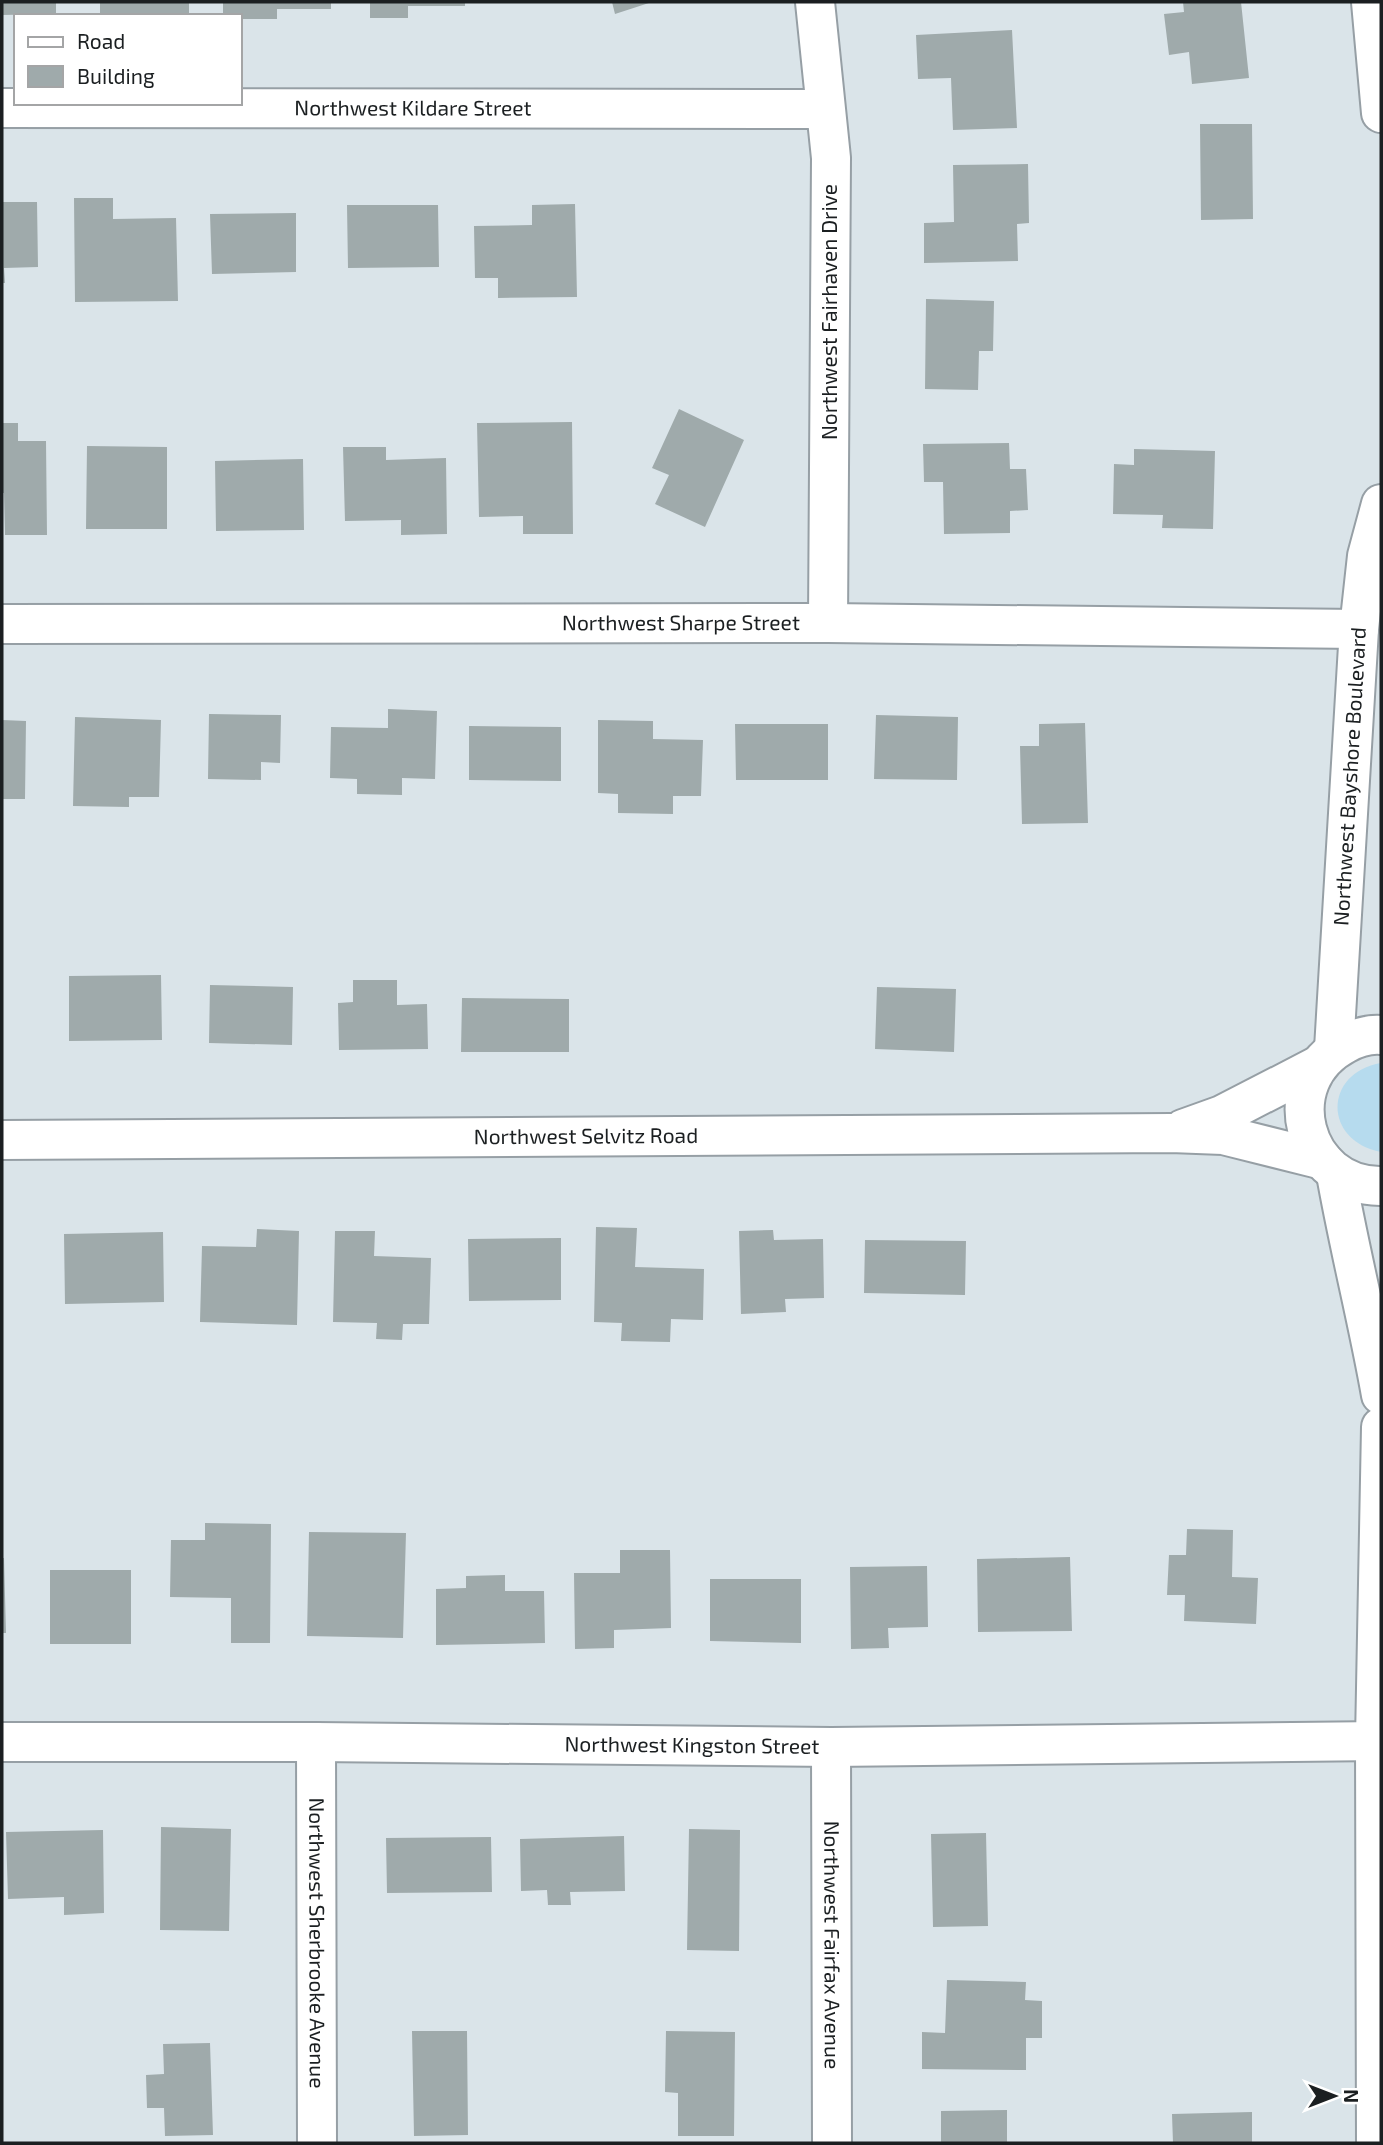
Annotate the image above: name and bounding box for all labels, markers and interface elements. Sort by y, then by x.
legend [14,14,242,105]
text: Road [77,28,125,53]
text: Building [77,63,155,88]
street label: Northwest Kildare Street [294,94,532,120]
street label: Northwest Fairhaven Drive [816,184,841,440]
street label: Northwest Sharpe Street [562,609,800,634]
street label: Northwest Bayshore Boulevard [1327,626,1370,926]
street label: Northwest Selvitz Road [474,1122,698,1148]
street label: Northwest Kingston Street [564,1730,820,1758]
street label: Northwest Sherbrooke Avenue [305,1797,331,2089]
street label: Northwest Fairfax Avenue [820,1821,846,2069]
north arrow [1299,2061,1369,2131]
text: N [1340,2089,1363,2103]

